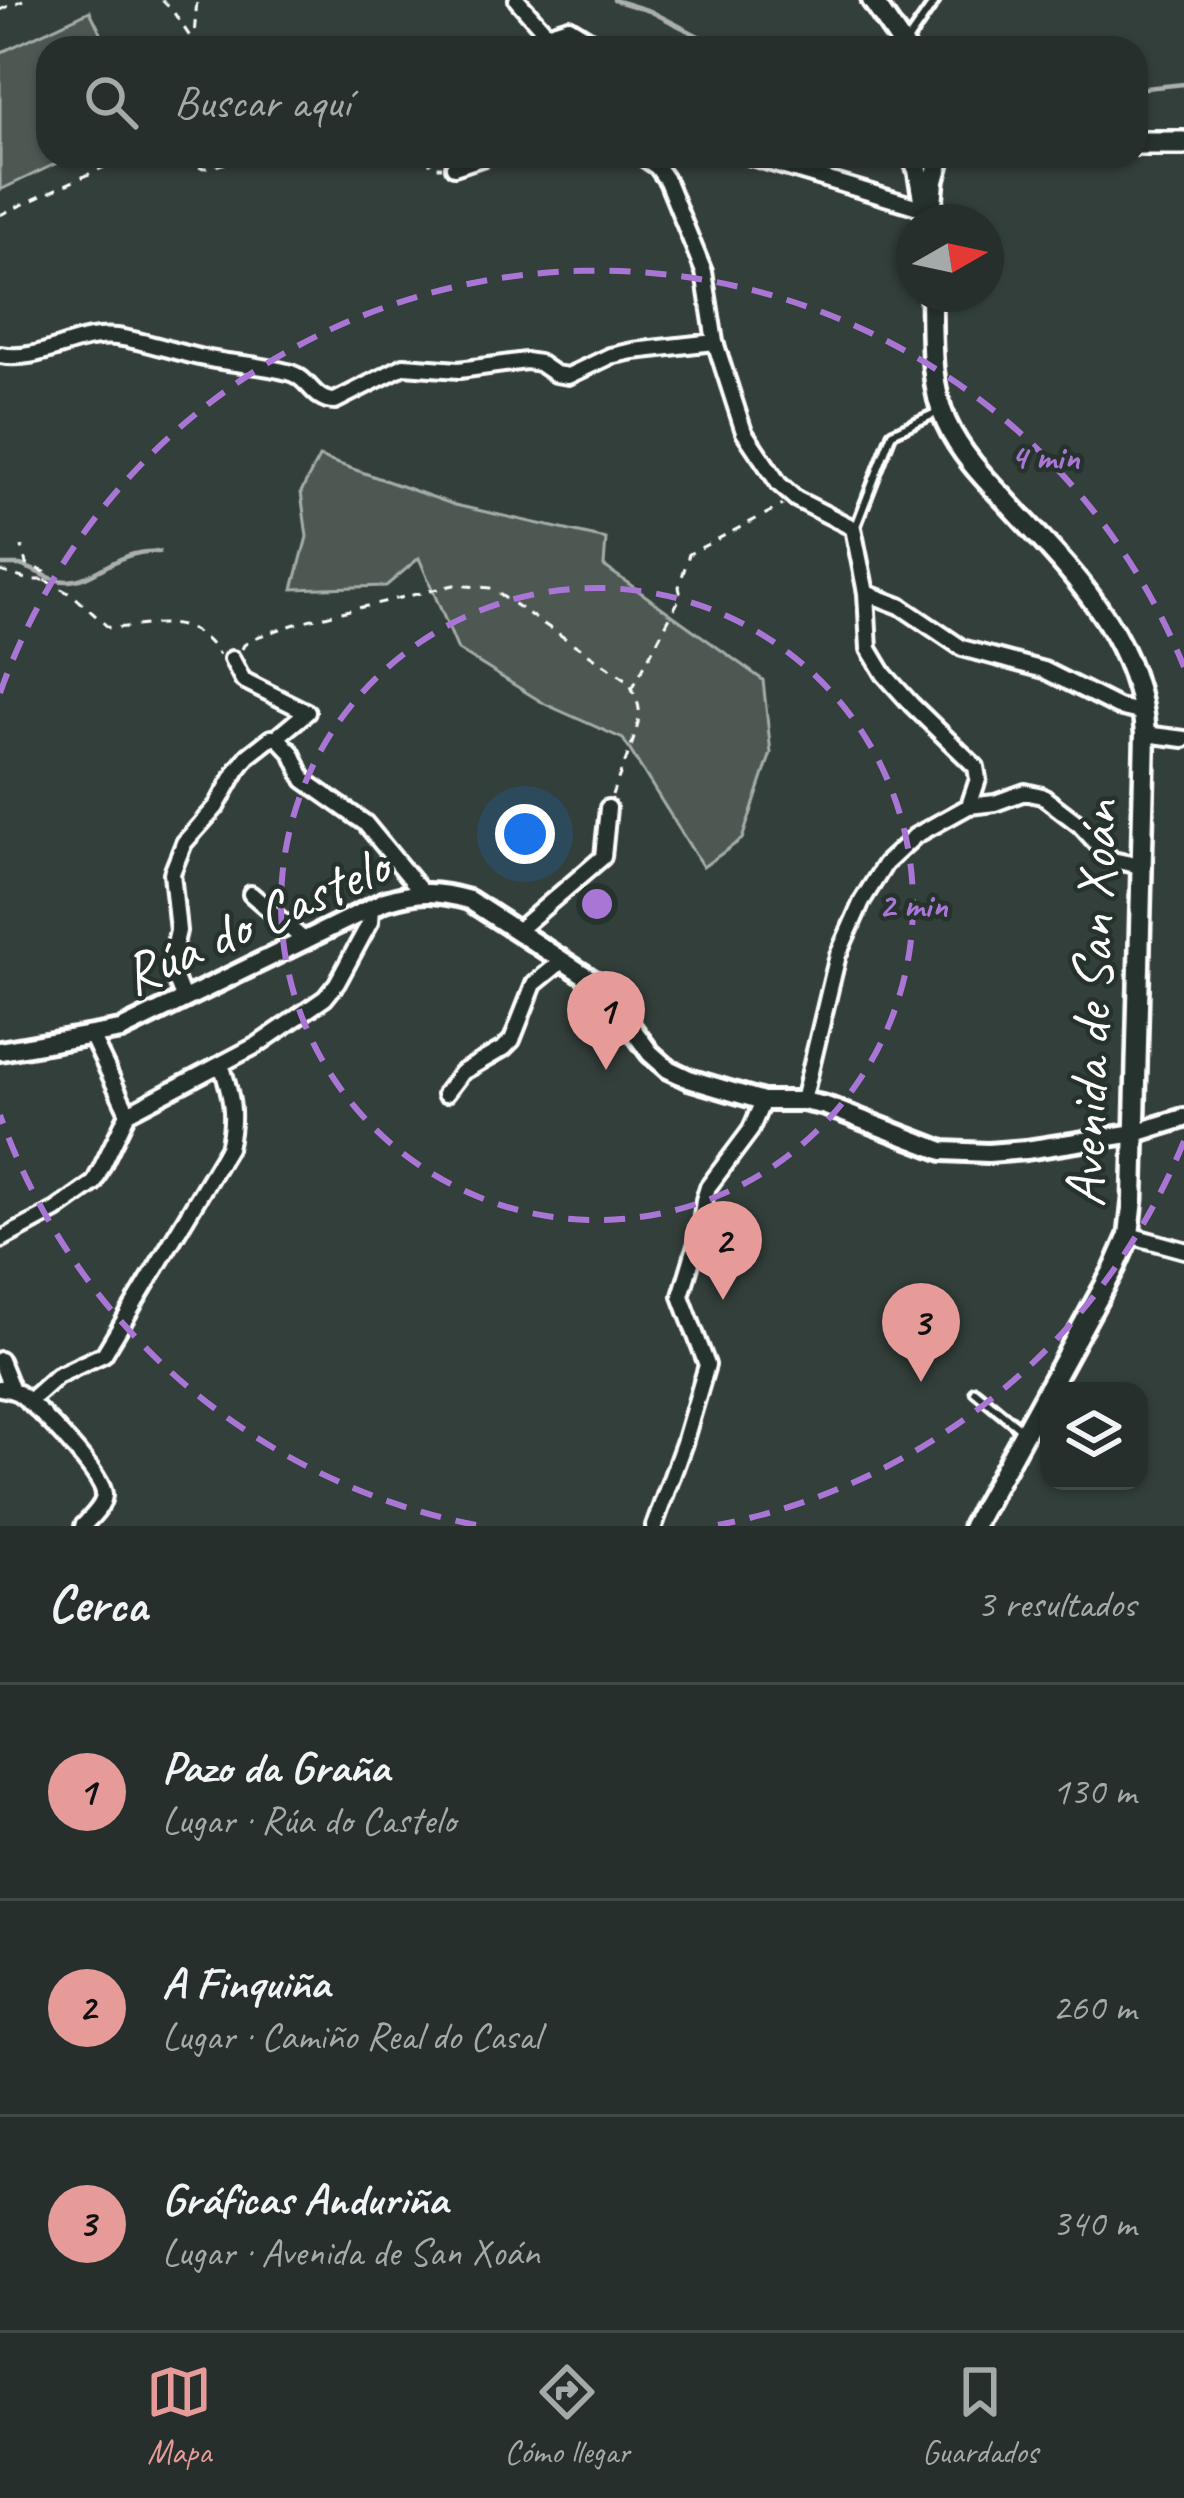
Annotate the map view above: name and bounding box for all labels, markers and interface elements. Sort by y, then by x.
search box [36,36,1148,168]
icon: search [78,69,144,135]
text: Buscar aquí [174,74,350,131]
north arrow [896,204,1004,312]
text: 4 min [1011,434,1081,480]
street label: Avenida de San Xoán [1048,797,1134,1209]
your location [495,804,555,864]
street label: Rúa do Castelo [111,827,405,1011]
text: 2 min [879,882,949,928]
centre of rings [576,883,618,925]
pin: 1 [567,971,645,1070]
pin: 2 [684,1201,762,1300]
pin: 3 [882,1283,960,1382]
map controls [1040,1382,1148,1490]
button: layers [1040,1382,1148,1490]
text: Cerca [48,1572,147,1636]
text: 3 resultados [977,1580,1136,1629]
text: Pazo da Graña [162,1739,389,1796]
text: 1 [78,1767,96,1816]
text: 130 m [1052,1767,1136,1816]
text: Lugar · Rúa do Castelo [162,1796,456,1845]
text: A Finquiña [162,1955,330,2012]
text: 2 [78,1983,96,2032]
text: 260 m [1052,1983,1136,2032]
text: Lugar · Camiño Real do Casal [162,2012,540,2061]
text: Gráficas Anduriña [162,2171,448,2228]
text: 3 [78,2199,96,2248]
text: 340 m [1052,2199,1136,2248]
text: Lugar · Avenida de San Xoán [162,2228,540,2277]
tab: Mapa [146,2359,212,2473]
tab: Cómo llegar [505,2359,630,2473]
tab: Guardados [922,2359,1038,2473]

